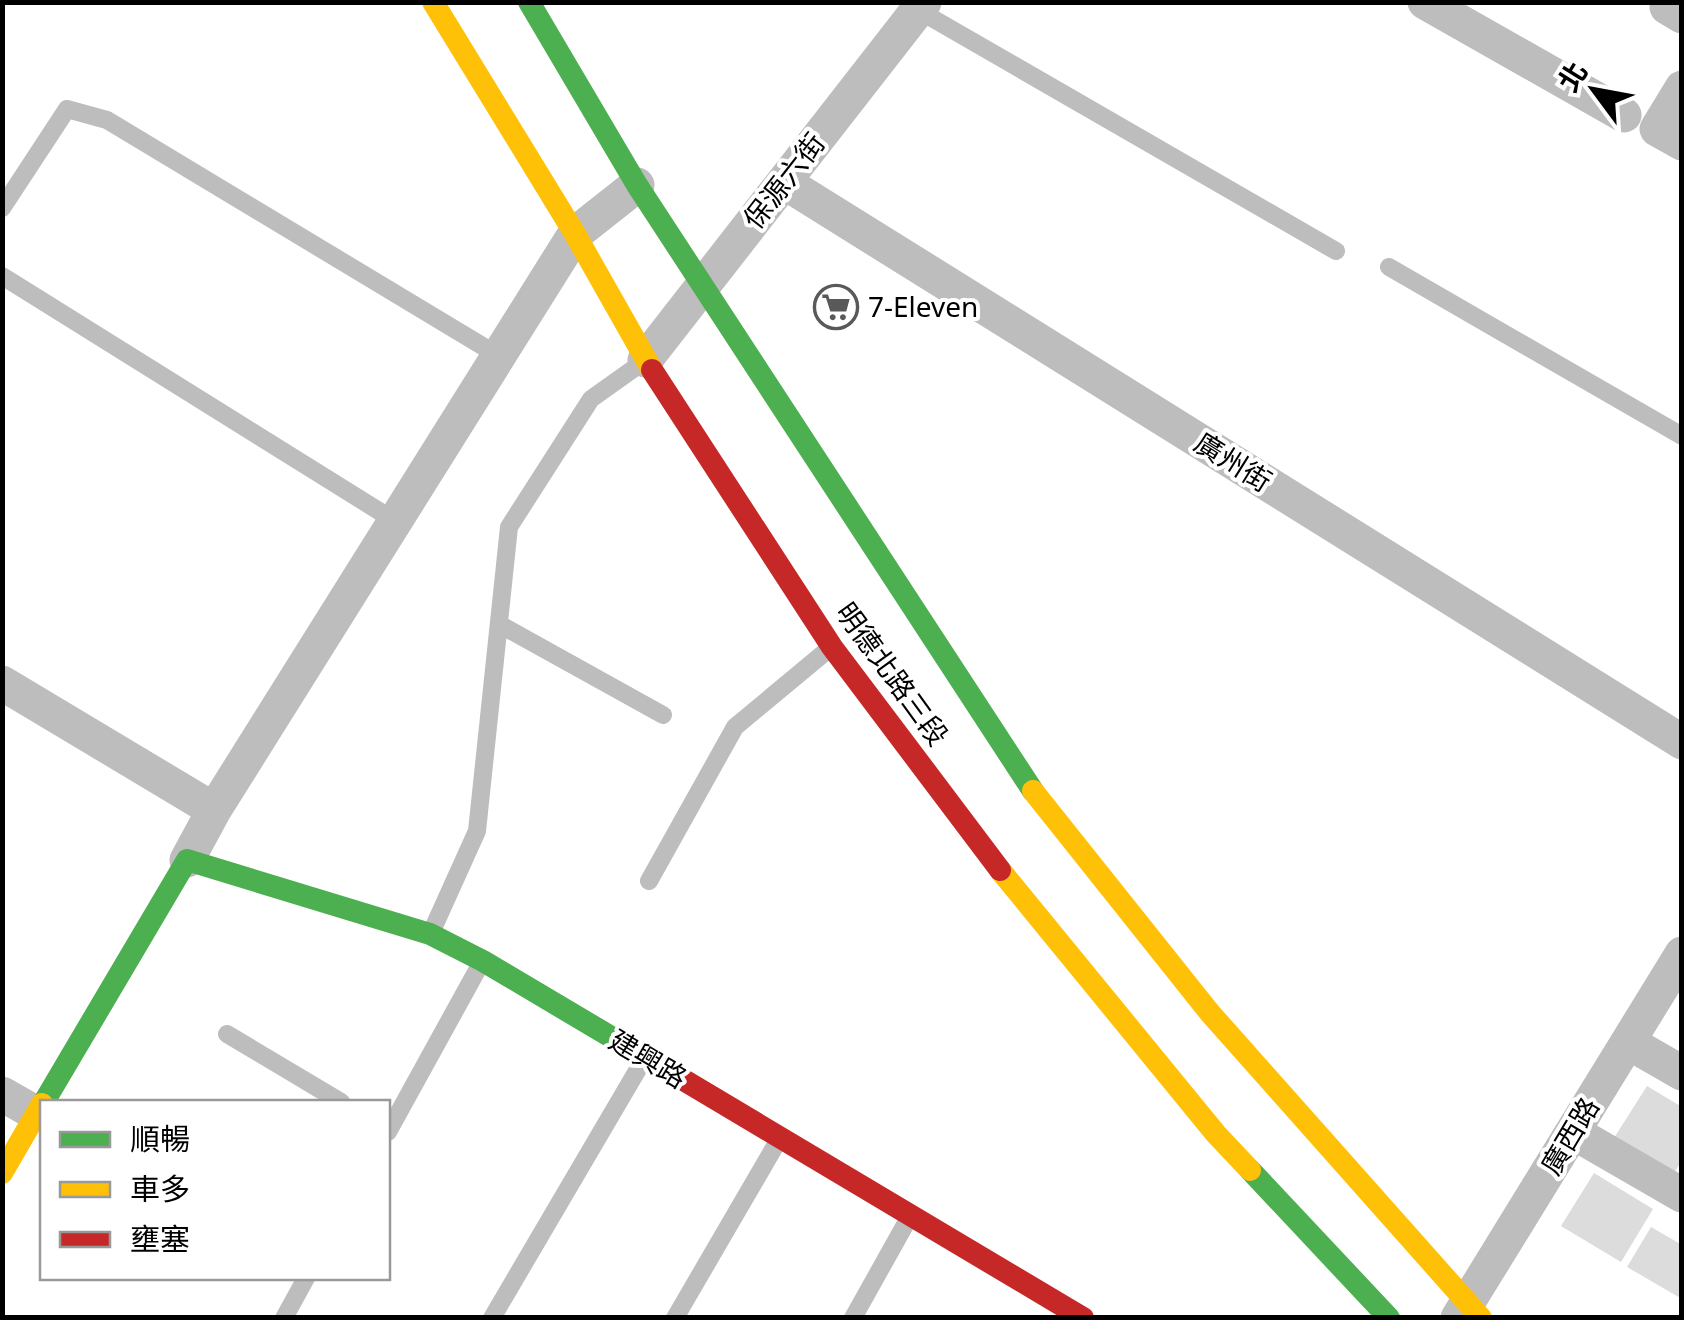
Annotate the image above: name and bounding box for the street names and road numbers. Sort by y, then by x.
street label: 保源六街 [734,125,833,236]
street label: 廣州街 [1188,423,1279,500]
street label: 明德北路三段 [828,594,958,753]
street label: 建興路 [603,1020,694,1096]
street label: 廣西路 [1531,1090,1607,1181]

